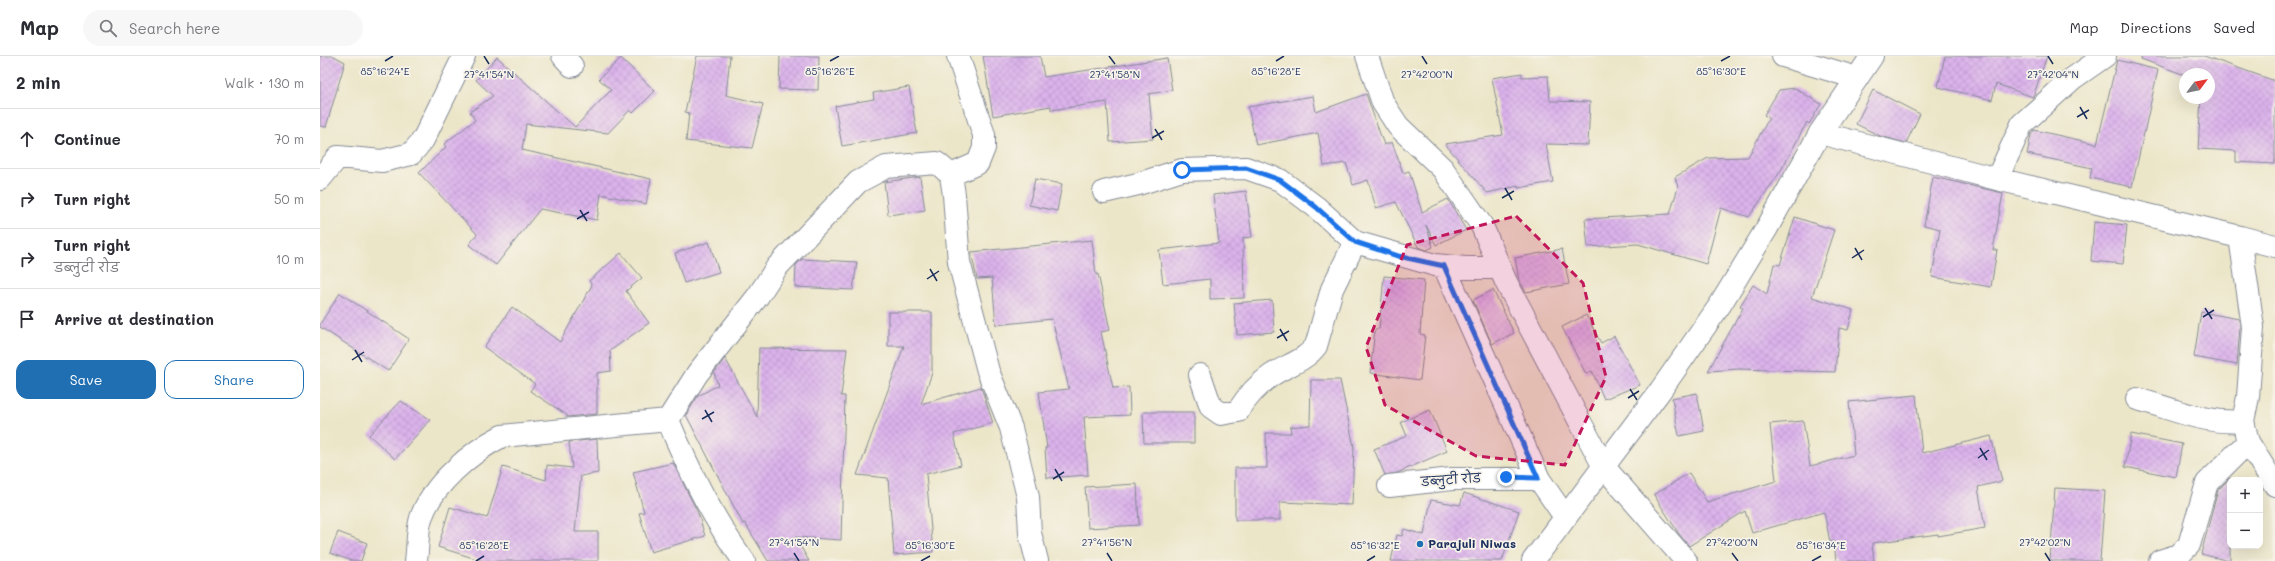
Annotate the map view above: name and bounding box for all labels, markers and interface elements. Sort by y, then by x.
search box [83,10,363,46]
text: Map [20,15,59,40]
icon: search [97,17,119,39]
text: Search here [129,18,220,38]
text: Map [2070,18,2098,37]
text: Directions [2120,18,2191,37]
text: Saved [2213,18,2255,37]
text: 85°16'24"E [360,64,410,78]
text: 85°16'26"E [805,64,855,78]
text: 85°16'28"E [1251,64,1301,78]
text: 85°16'30"E [1696,64,1746,78]
text: 27°41'54"N [464,67,514,81]
text: 27°41'58"N [1090,67,1140,81]
text: 27°42'00"N [1401,67,1453,81]
text: 27°42'04"N [2027,67,2079,81]
north arrow [2179,68,2215,104]
text: 2 min [16,71,61,93]
text: Walk · 130 m [224,74,304,91]
icon: ahead [16,128,38,150]
text: Continue [54,129,121,149]
text: 70 m [274,130,304,147]
route start [1173,161,1191,179]
icon: right [16,188,38,210]
text: Turn right [54,189,131,209]
text: 50 m [274,190,304,207]
text: Turn right [54,235,131,255]
icon: right [16,248,38,270]
text: 10 m [276,250,304,267]
text: डब्लुटी रोड [54,258,119,275]
icon: arrive [16,308,38,330]
text: Arrive at destination [54,309,214,329]
button: Save [16,360,156,399]
button: Share [164,360,304,399]
route end [1497,468,1515,486]
street label: डब्लुटी रोड [1419,469,1483,490]
map controls [2227,477,2263,549]
button: + [2227,477,2263,513]
button: − [2227,513,2263,549]
text: 27°41'54"N [769,535,819,549]
text: 27°41'56"N [1082,535,1132,549]
place label: Parajuli Niwas [1428,535,1516,551]
text: 27°42'00"N [1706,535,1758,549]
text: 27°42'02"N [2019,535,2071,549]
text: 85°16'28"E [459,538,509,552]
text: 85°16'30"E [905,538,955,552]
text: 85°16'32"E [1350,538,1400,552]
text: 85°16'34"E [1796,538,1846,552]
marker: Parajuli Niwas [1415,539,1425,549]

